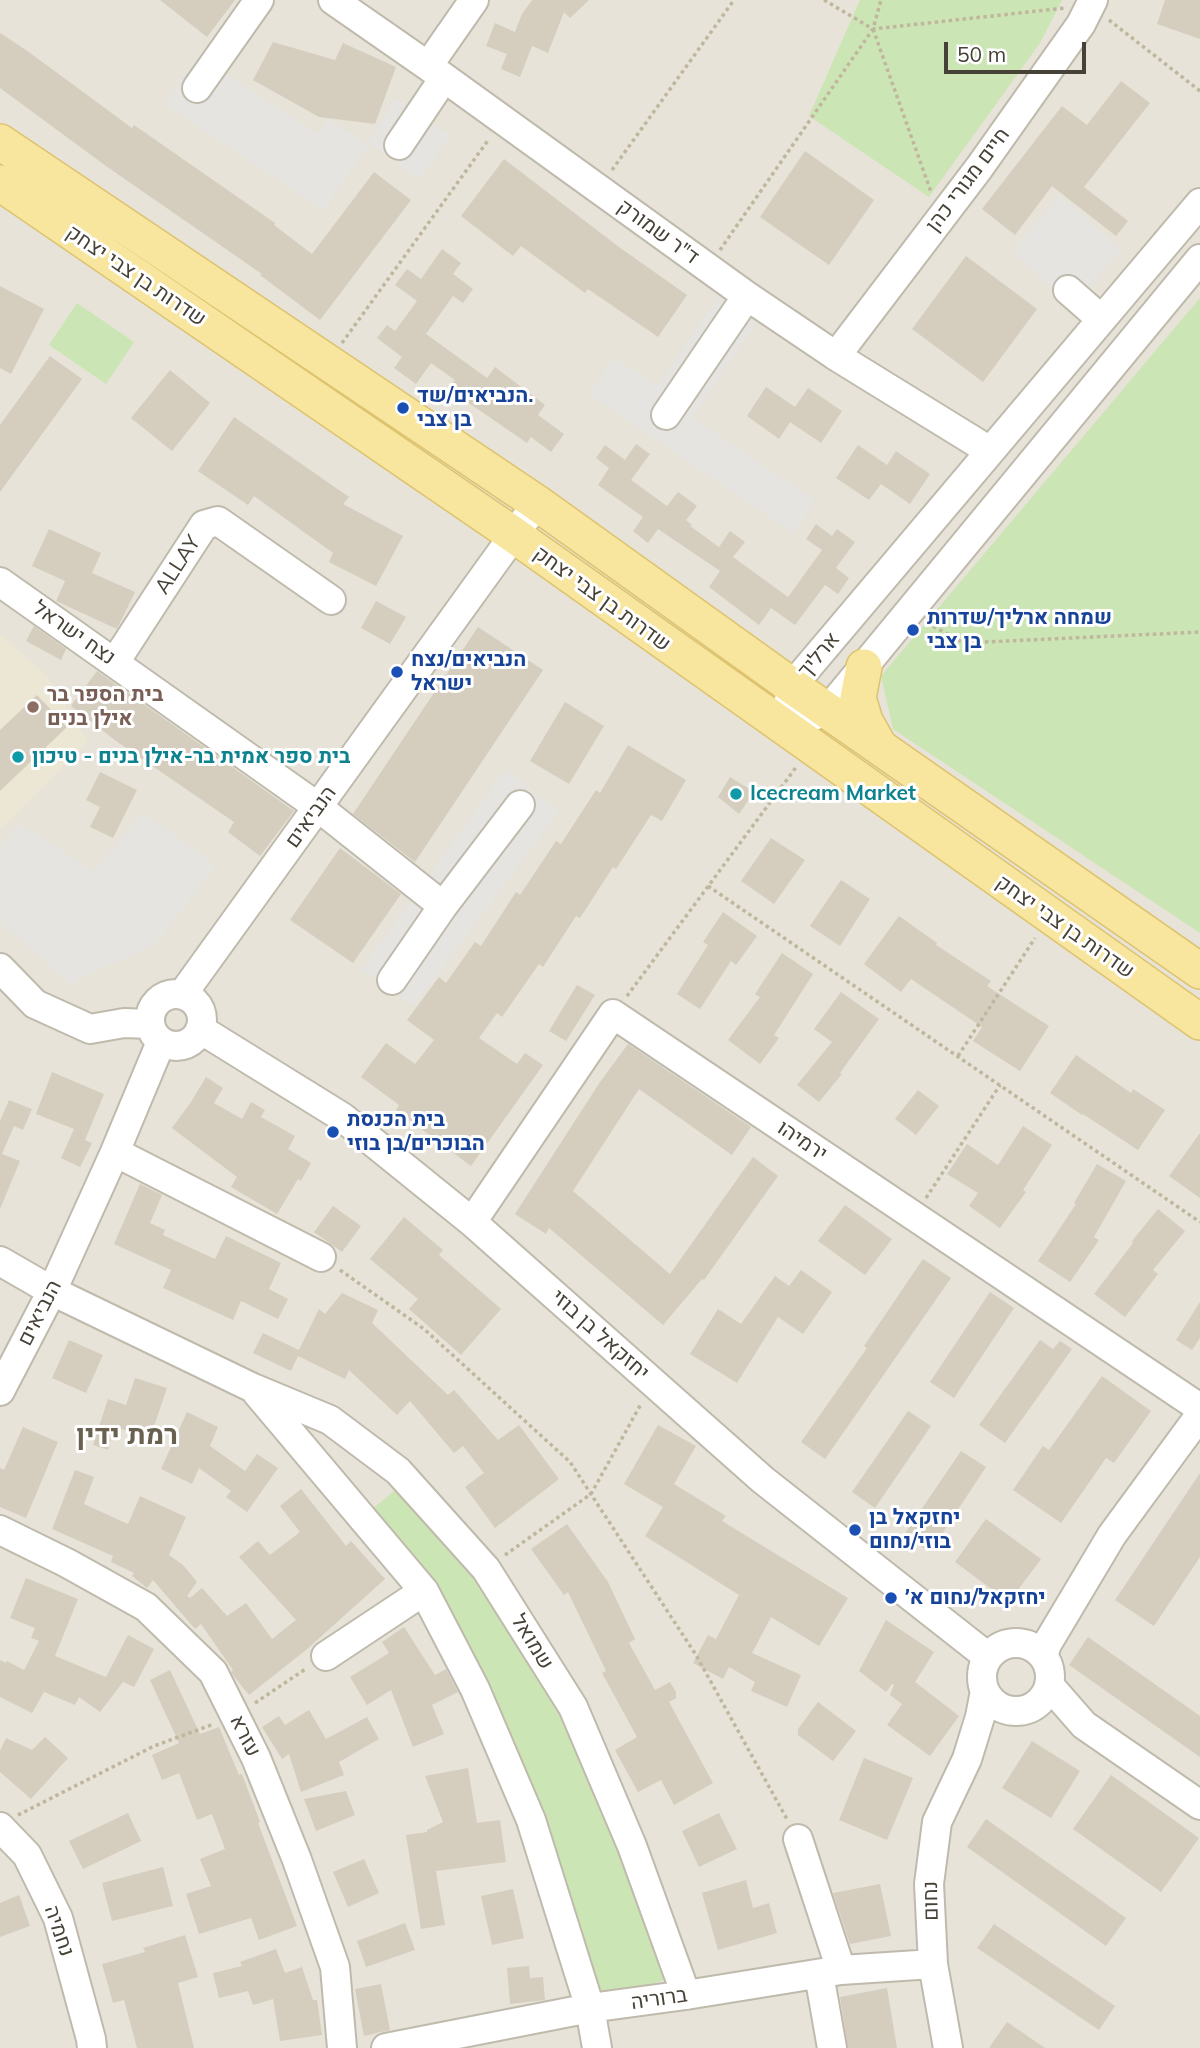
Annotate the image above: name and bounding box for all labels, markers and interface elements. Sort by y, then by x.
scale bar [948,28,1090,72]
text: 50 m [957,41,1006,67]
street label: חיים מגורי כהן [921,123,1015,237]
street label: ד"ר שמורק [612,194,704,270]
street label: שדרות בן צבי יצחק [61,220,211,332]
place label: הנביאים/שד. בן צבי [417,383,534,433]
marker: הנביאים/שד. בן צבי [395,400,411,416]
street label: ALLAY [150,531,206,599]
street label: שדרות בן צבי יצחק [529,541,675,657]
street label: נצח ישראל [28,595,120,671]
place label: שמחה ארליך/שדרות בן צבי [927,605,1112,655]
marker: שמחה ארליך/שדרות בן צבי [905,622,921,638]
street label: ארליך [793,627,845,683]
place label: הנביאים/נצח ישראל [411,647,526,697]
marker: הנביאים/נצח ישראל [389,664,405,680]
place label: בית הספר בר אילן בנים [47,682,163,732]
marker: בית הספר בר אילן בנים [25,699,41,715]
place label: בית ספר אמית בר-אילן בנים - טיכון [32,744,350,770]
marker: בית ספר אמית בר-אילן בנים - טיכון [10,749,26,765]
street label: הנביאים [280,781,342,853]
place label: Icecream Market [750,781,916,807]
marker: Icecream Market [728,786,744,802]
street label: שדרות בן צבי יצחק [991,870,1139,984]
place label: בית הכנסת הבוכרים/בן בוזי [347,1107,485,1157]
street label: ירמיהו [772,1115,832,1167]
marker: בית הכנסת הבוכרים/בן בוזי [325,1124,341,1140]
street label: הנביאים [13,1276,67,1350]
street label: יחזקאל בן בוזי [546,1285,654,1385]
district label: רמת ידין [76,1419,178,1453]
place label: יחזקאל בן בוזי/נחום [869,1505,960,1555]
marker: יחזקאל בן בוזי/נחום [847,1522,863,1538]
place label: יחזקאל/נחום א׳ [905,1585,1046,1611]
marker: יחזקאל/נחום א׳ [883,1590,899,1606]
street label: שמואל [505,1610,559,1674]
street label: עזרא [224,1711,266,1761]
street label: נחום [918,1881,944,1921]
street label: נחמיה [39,1902,79,1960]
street label: ברוריה [629,1983,689,2015]

